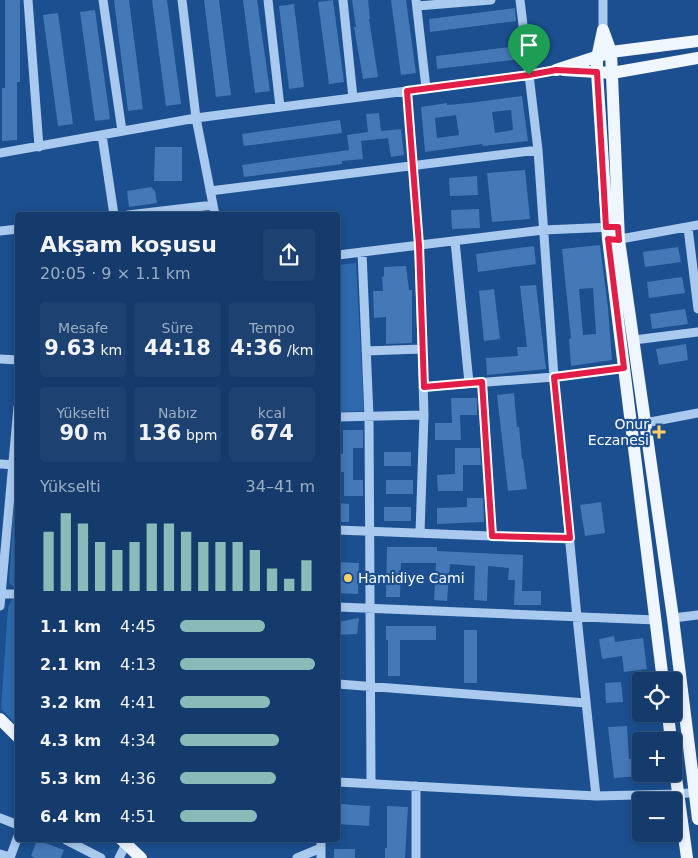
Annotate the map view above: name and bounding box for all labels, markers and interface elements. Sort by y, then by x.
pin [508,24,550,75]
icon: arrive [515,31,543,59]
button: share [263,229,315,281]
text: Akşam koşusu [40,232,217,257]
text: 20:05 · 9 × 1.1 km [40,264,191,283]
text: Mesafe [58,320,108,336]
text: Süre [162,320,193,336]
text: Tempo [249,320,295,336]
text: 9.63 [44,336,96,360]
text: 44:18 [144,336,211,360]
text: 4:36 [230,336,282,360]
text: km [96,342,122,358]
text: /km [282,342,313,358]
text: Yükselti [57,405,110,421]
text: Nabız [158,405,197,421]
text: kcal [258,405,286,421]
place label: Onur Eczanesi [588,416,649,448]
text: 90 [60,421,89,445]
text: 136 [138,421,181,445]
text: 674 [250,421,294,445]
marker: Onur Eczanesi [653,426,665,438]
text: m [89,427,107,443]
text: bpm [181,427,217,443]
text: Yükselti [40,477,101,496]
text: 34–41 m [246,477,315,496]
place label: Hamidiye Cami [358,570,465,586]
marker: Hamidiye Cami [342,572,354,584]
text: 1.1 km [40,617,101,636]
text: 4:45 [120,617,156,636]
text: 2.1 km [40,655,101,674]
text: 4:13 [120,655,156,674]
map controls [632,672,682,842]
button: locate [632,672,682,722]
text: 3.2 km [40,693,101,712]
text: 4:41 [120,693,156,712]
text: 4.3 km [40,731,101,750]
text: 4:34 [120,731,156,750]
button: + [632,732,682,782]
text: 5.3 km [40,769,101,788]
text: 4:36 [120,769,156,788]
button: − [632,792,682,842]
text: 6.4 km [40,807,101,826]
text: 4:51 [120,807,156,826]

